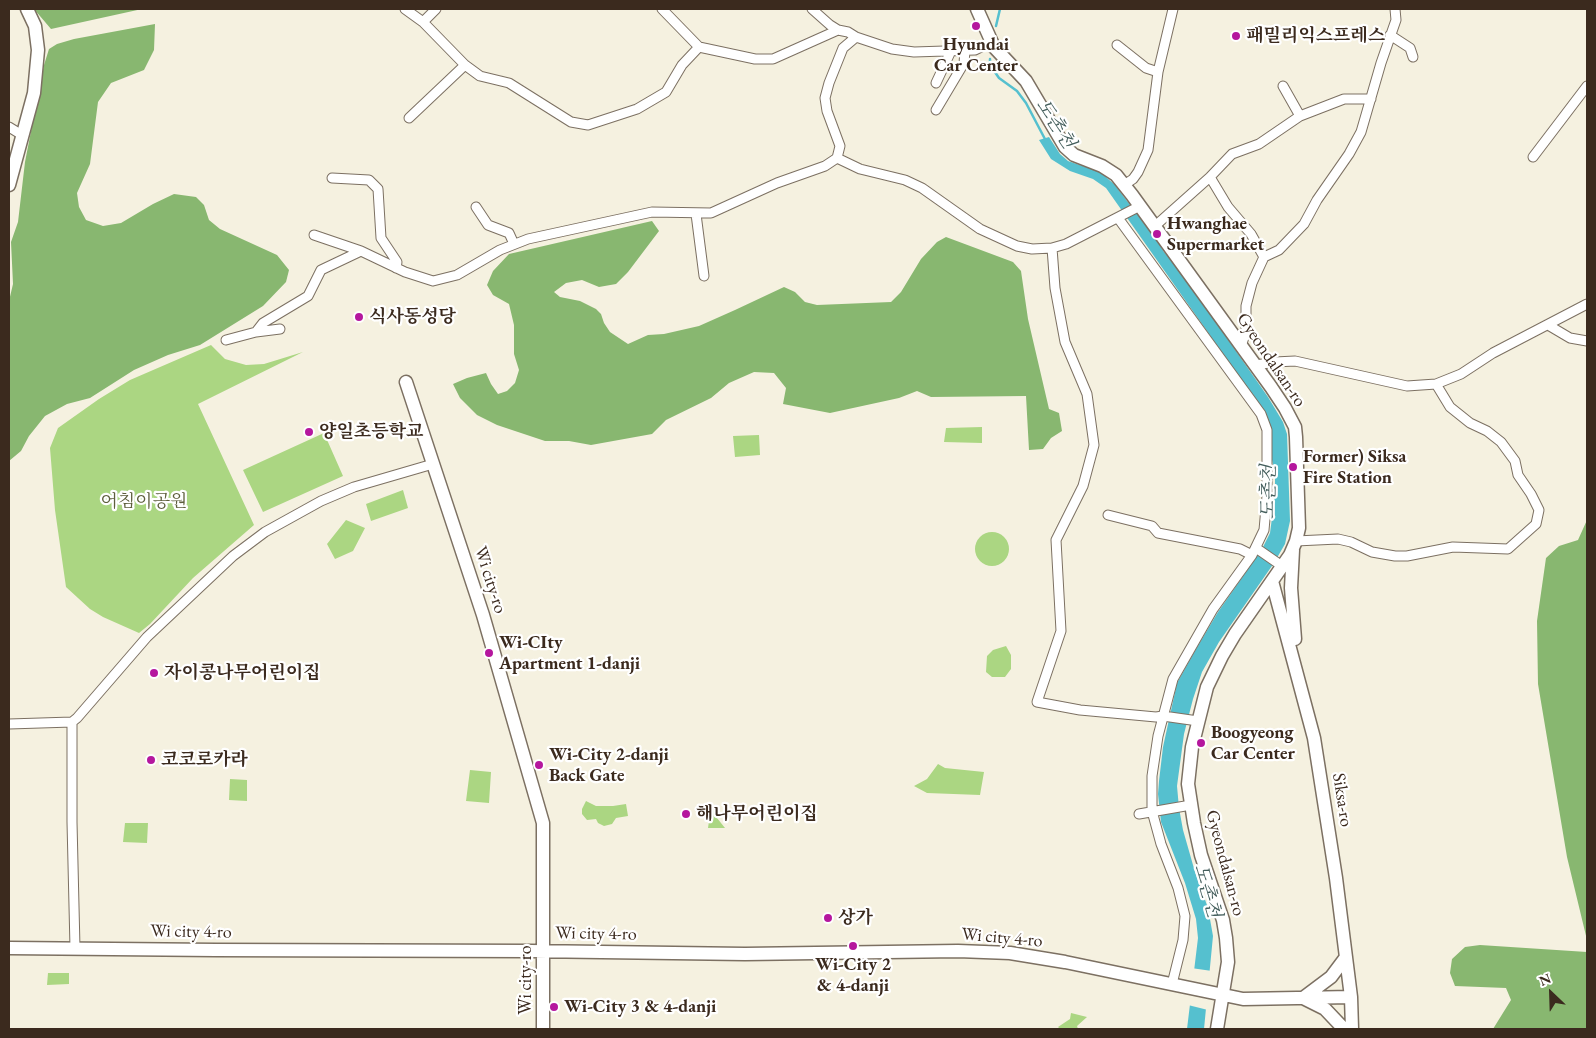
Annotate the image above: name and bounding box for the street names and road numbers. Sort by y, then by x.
street label: Gyeondalsan-ro [1232,309,1310,411]
street label: Wi city-ro [469,544,511,616]
street label: Siksa-ro [1327,772,1357,828]
street label: Gyeondalsan-ro [1200,808,1250,918]
street label: Wi city 4-ro [150,920,232,944]
street label: Wi city 4-ro [555,922,637,946]
street label: Wi city 4-ro [960,924,1044,952]
street label: Wi city-ro [515,945,537,1015]

